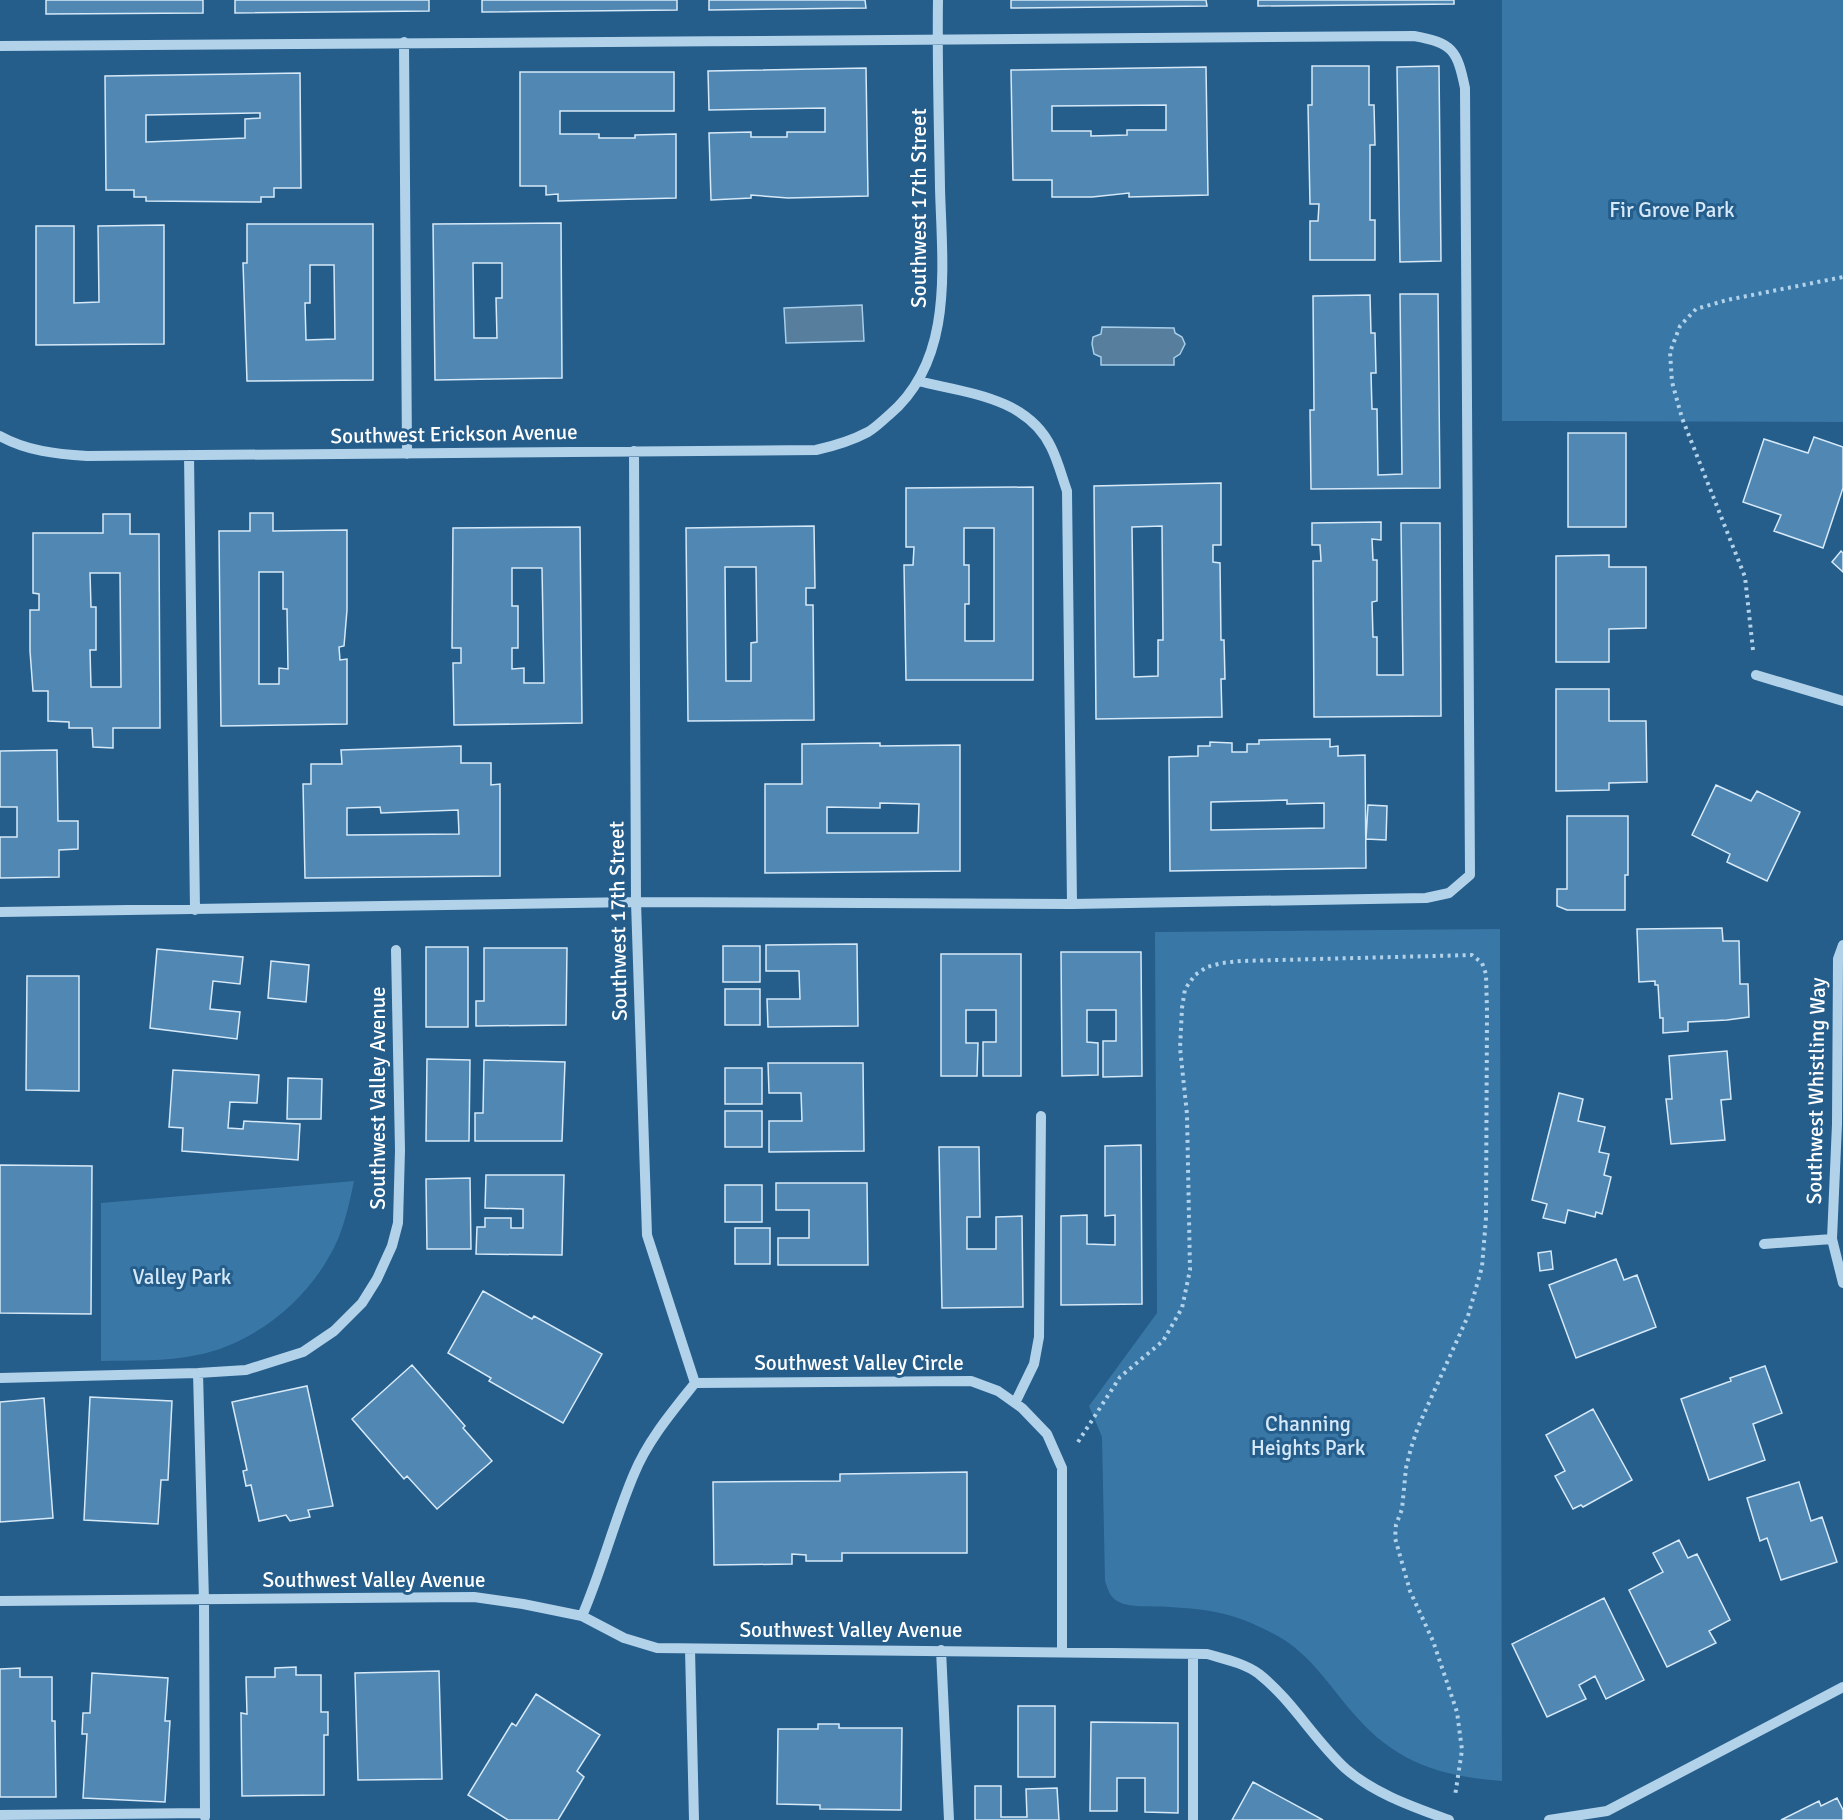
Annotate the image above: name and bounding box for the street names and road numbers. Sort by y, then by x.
street label: Southwest 17th Street [906,108,932,308]
street label: Southwest Erickson Avenue [330,419,578,449]
street label: Southwest 17th Street [603,821,633,1021]
street label: Southwest Whistling Way [1801,977,1831,1205]
street label: Southwest Valley Avenue [365,986,391,1210]
street label: Southwest Valley Circle [754,1350,964,1376]
street label: Southwest Valley Avenue [262,1567,486,1593]
street label: Southwest Valley Avenue [739,1617,963,1643]

